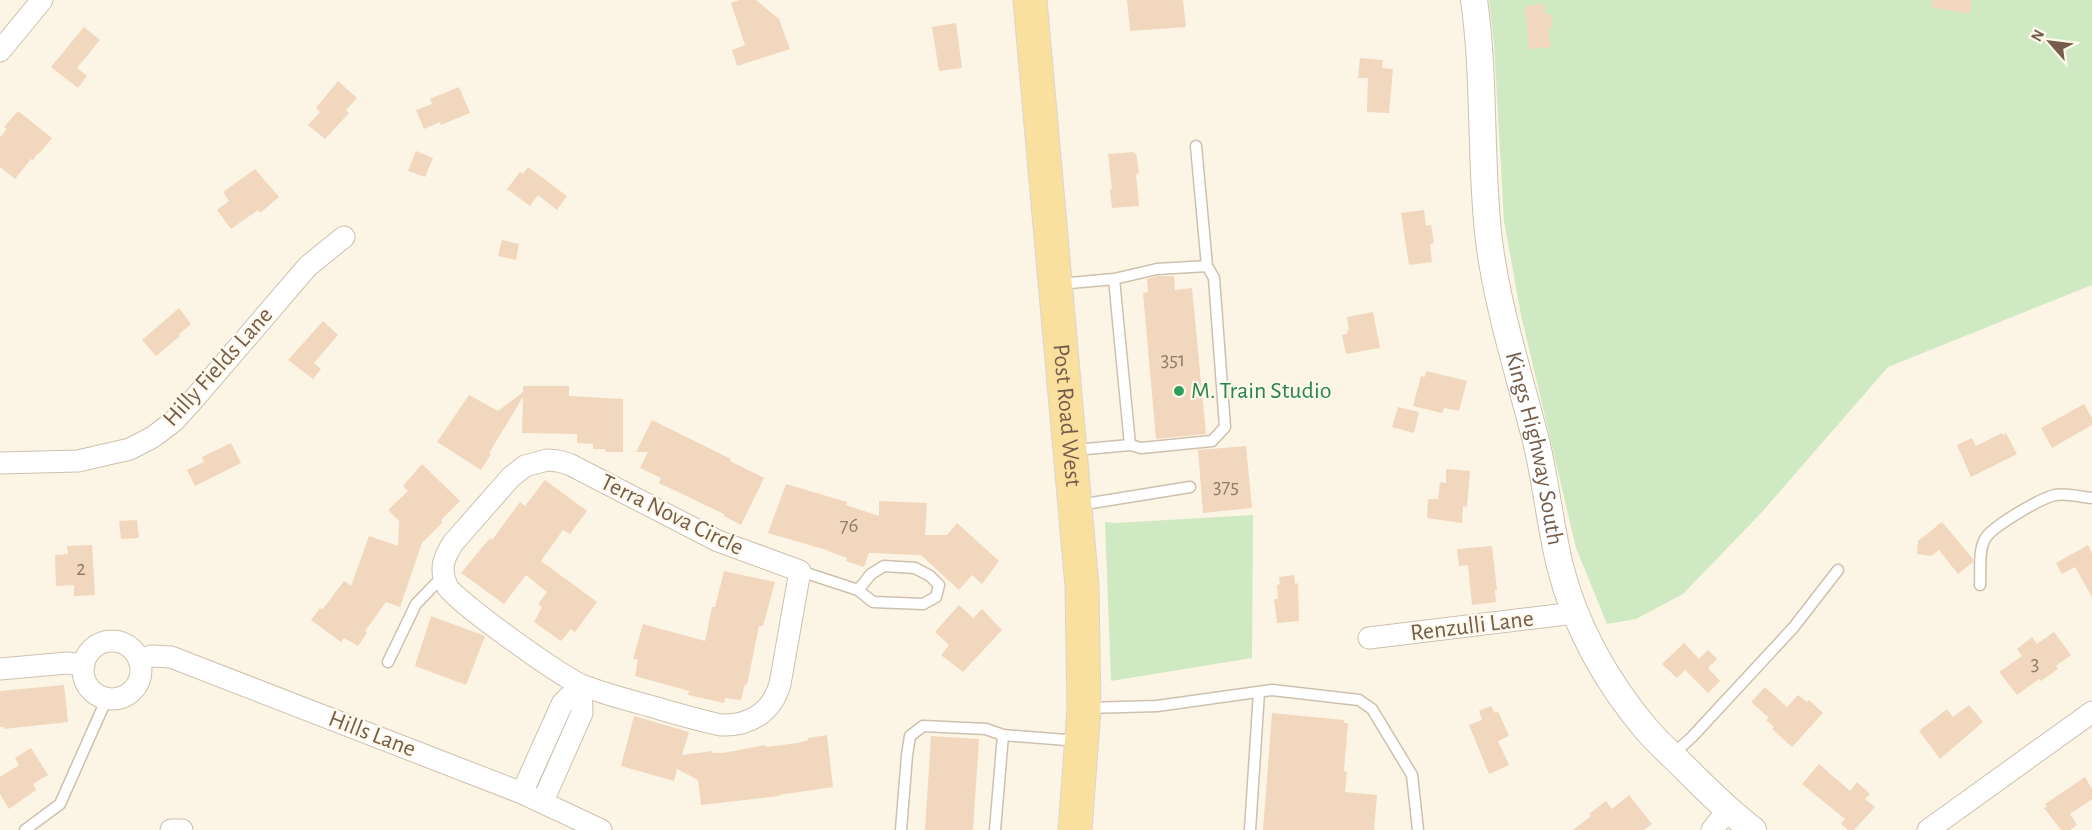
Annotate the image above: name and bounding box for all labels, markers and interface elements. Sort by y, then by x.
north arrow [2020,12,2080,72]
text: N [2028,27,2047,44]
street label: Hilly Fields Lane [159,303,277,431]
street label: Post Road West [1049,343,1085,488]
house number: 351 [1161,349,1185,370]
street label: Kings Highway South [1501,349,1567,547]
place label: M. Train Studio [1191,379,1332,403]
marker: M. Train Studio [1172,384,1186,398]
street label: Terra Nova Circle [597,470,747,560]
house number: 375 [1213,476,1239,497]
house number: 76 [840,515,858,536]
house number: 2 [76,558,86,579]
street label: Renzulli Lane [1409,607,1535,645]
house number: 3 [2031,653,2039,674]
street label: Hills Lane [325,706,419,762]

